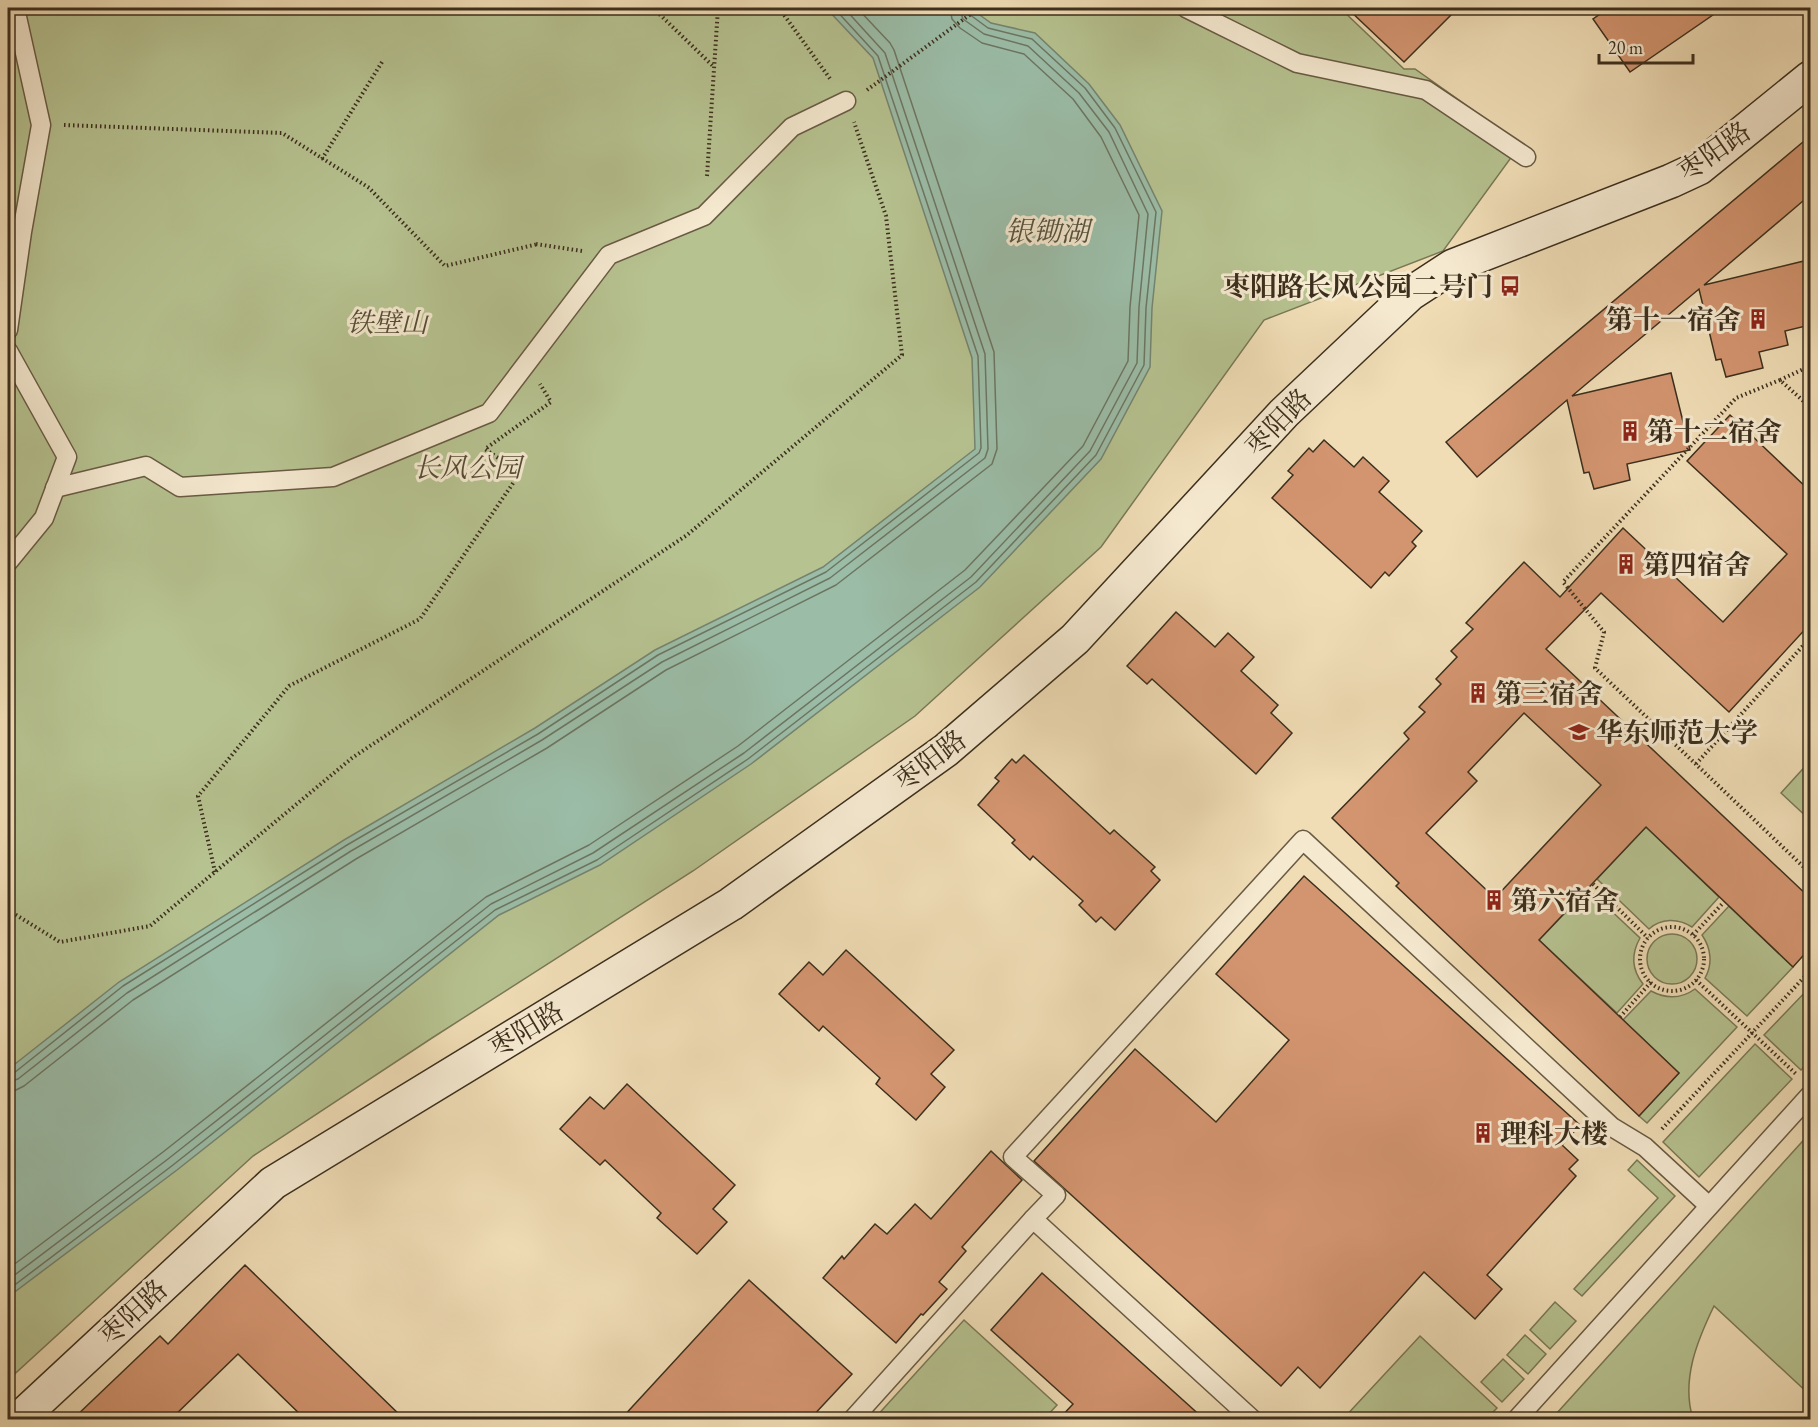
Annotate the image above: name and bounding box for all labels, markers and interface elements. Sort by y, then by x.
scale bar [1599,27,1694,65]
text: 20 m [1608,36,1643,59]
street label: 枣阳路 [1671,113,1757,189]
water label: 银锄湖 [1005,213,1094,249]
place label: 枣阳路长风公园二号门 [1223,269,1493,304]
bus stop icon: 枣阳路长风公园二号门 [1498,274,1522,298]
place label: 第十一宿舍 [1606,302,1741,337]
park label: 铁壁山 [347,305,429,340]
building icon: 第十一宿舍 [1746,307,1770,331]
street label: 枣阳路 [1237,381,1319,463]
place label: 第十二宿舍 [1647,414,1782,449]
building icon: 第十二宿舍 [1618,419,1642,443]
park label: 长风公园 [413,450,525,485]
place label: 第四宿舍 [1643,547,1751,582]
building icon: 第四宿舍 [1614,552,1638,576]
place label: 第三宿舍 [1495,676,1603,711]
building icon: 第三宿舍 [1466,681,1490,705]
place label: 华东师范大学 [1596,715,1758,750]
school or university icon: 华东师范大学 [1567,720,1591,744]
street label: 枣阳路 [887,722,973,798]
place label: 第六宿舍 [1511,883,1619,918]
building icon: 第六宿舍 [1482,888,1506,912]
street label: 枣阳路 [482,993,570,1065]
place label: 理科大楼 [1500,1116,1608,1151]
building icon: 理科大楼 [1471,1121,1495,1145]
street label: 枣阳路 [91,1272,175,1352]

